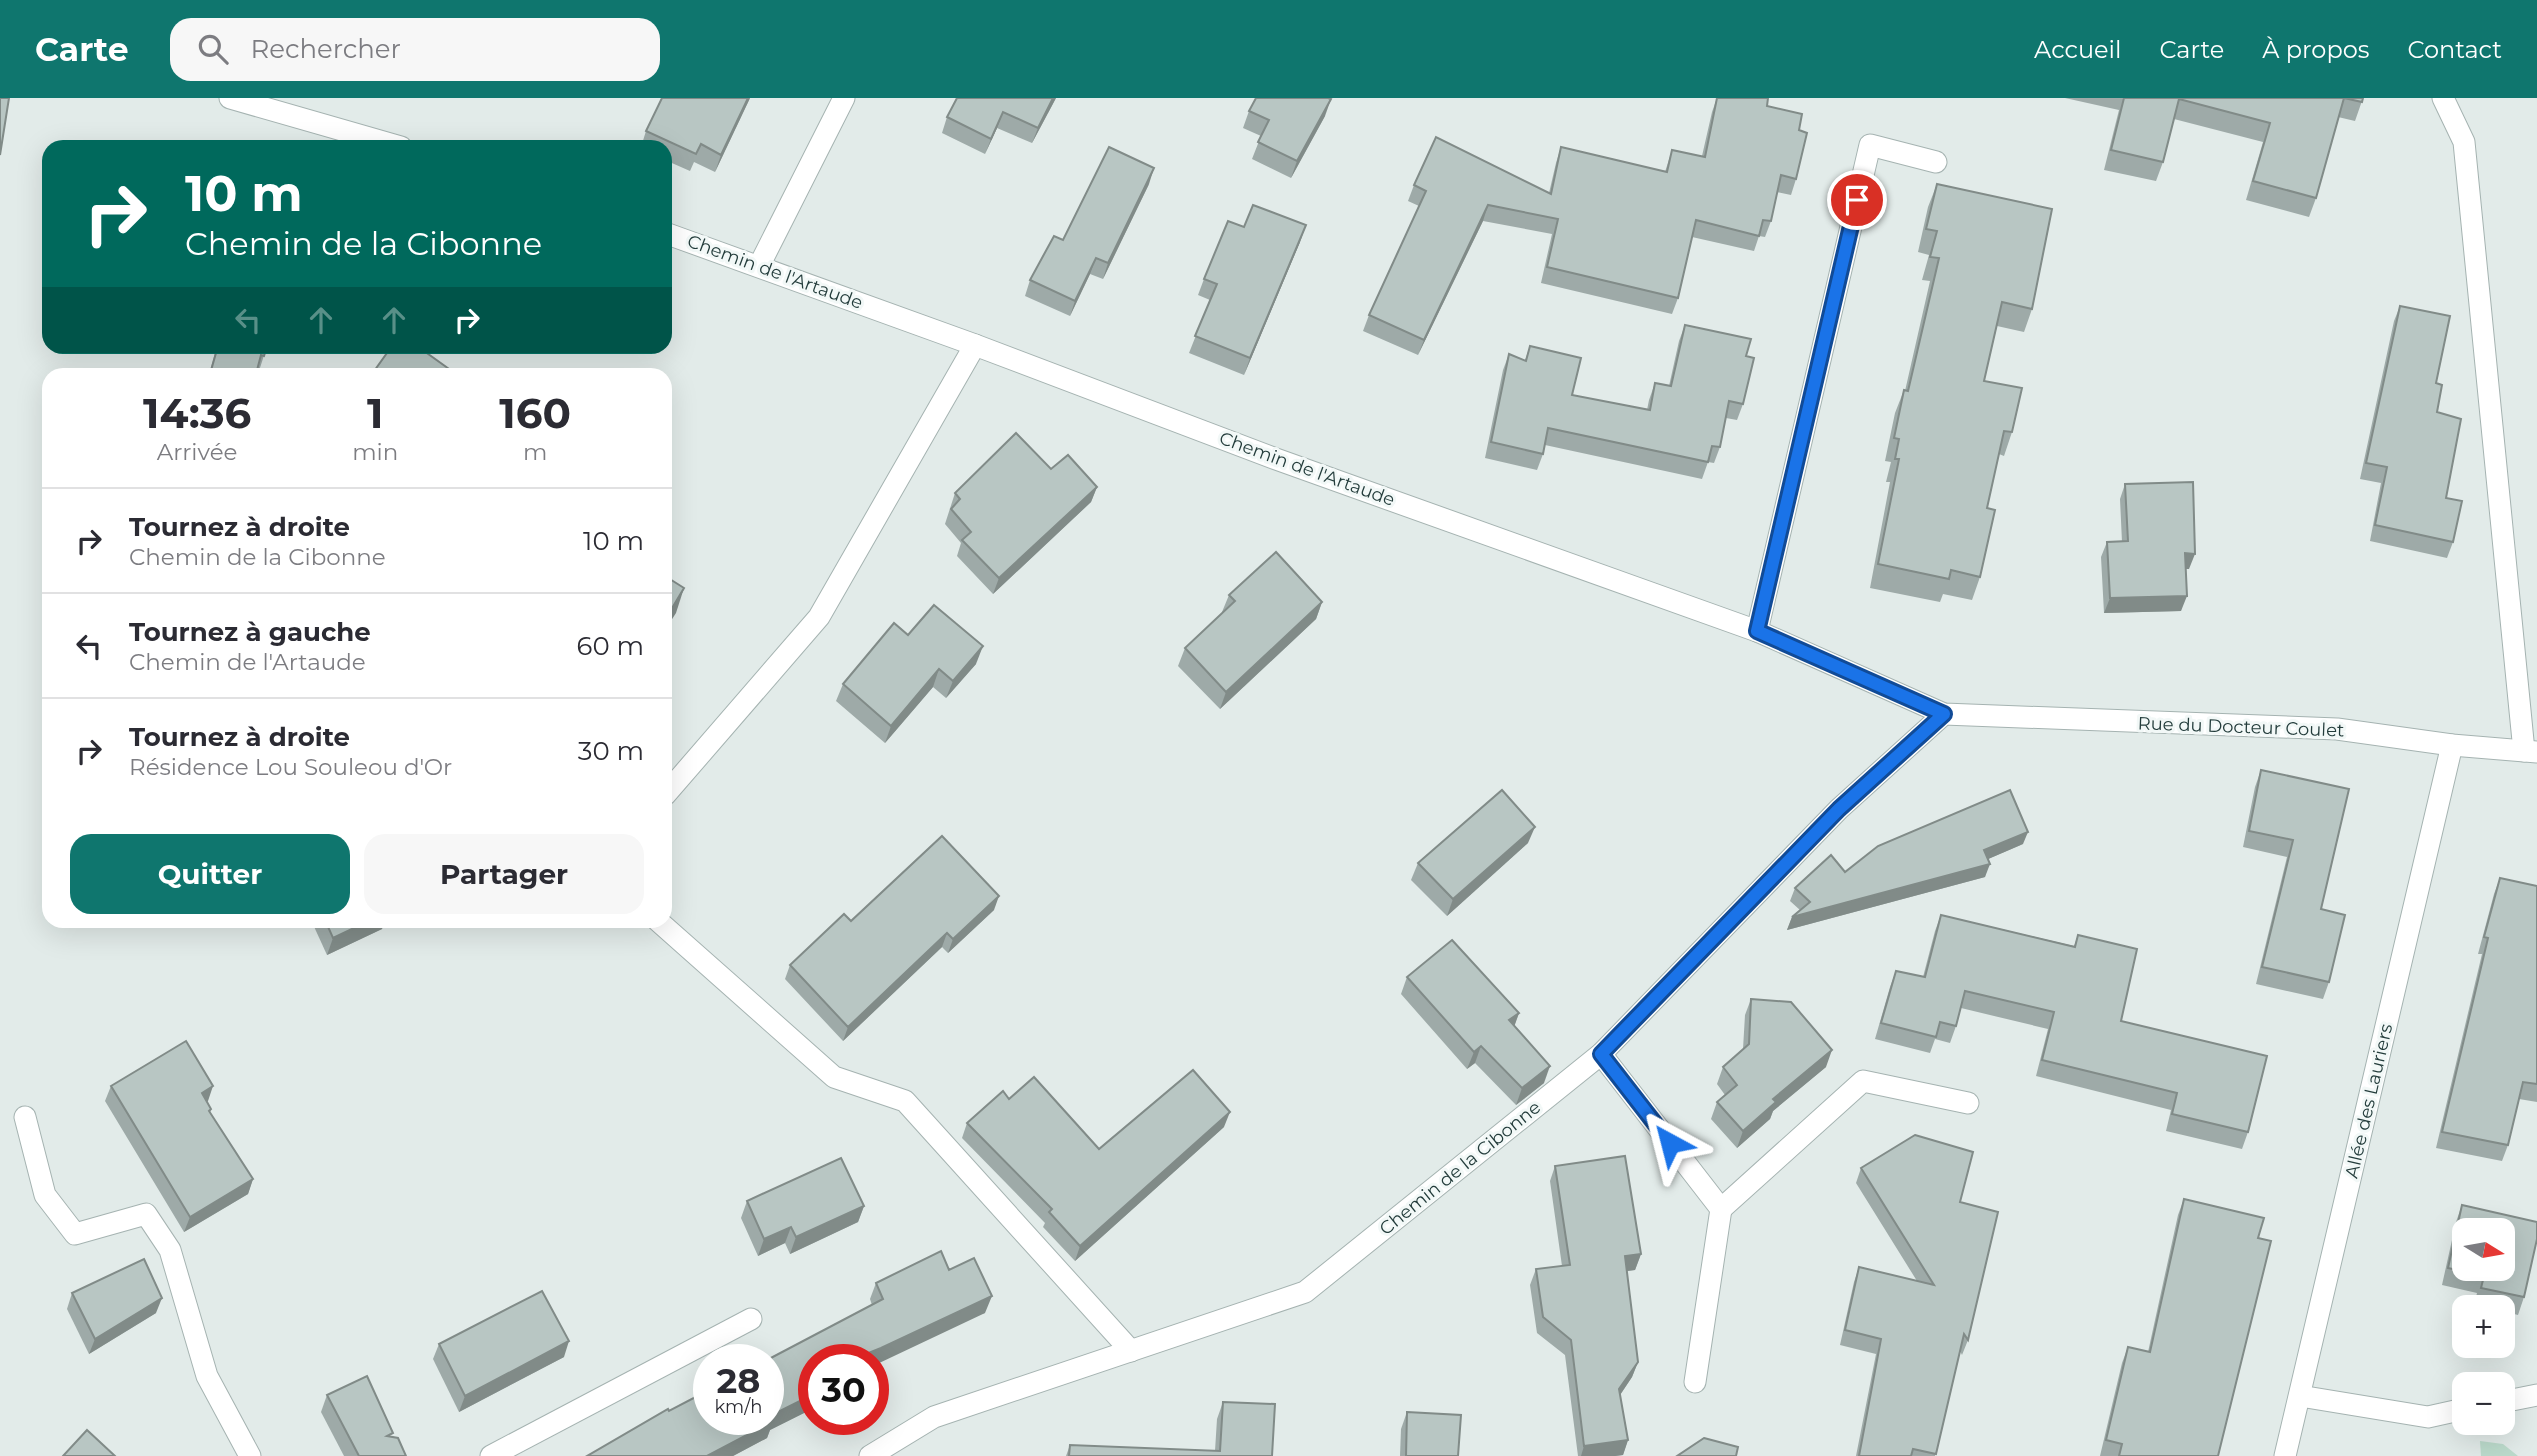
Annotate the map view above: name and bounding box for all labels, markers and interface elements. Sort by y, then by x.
search box [170,18,660,81]
text: Carte [35,29,128,69]
icon: search [194,30,232,68]
text: Rechercher [250,33,401,65]
text: Accueil [2034,35,2121,64]
text: Carte [2159,35,2224,64]
text: À propos [2262,35,2369,64]
text: Contact [2407,35,2502,64]
text: 10 m [185,164,303,223]
icon: right [70,168,161,259]
pin [1827,170,1887,230]
icon: arrive [1838,181,1876,219]
text: Chemin de la Cibonne [185,224,542,263]
street label: Chemin de l'Artaude [684,230,866,314]
icon: left [229,301,267,339]
icon: ahead [302,301,340,339]
icon: ahead [375,301,413,339]
icon: right [448,301,486,339]
text: 14:36 [143,387,251,439]
text: 1 [367,387,384,439]
text: 160 [499,387,571,439]
street label: Chemin de l'Artaude [1216,427,1398,511]
text: Arrivée [157,438,237,466]
text: min [352,438,398,466]
text: m [523,438,547,466]
text: Tournez à droite [129,511,350,543]
icon: right [70,522,108,560]
text: 10 m [583,525,644,557]
text: Chemin de la Cibonne [129,543,386,571]
text: Tournez à gauche [129,616,371,648]
icon: left [70,627,108,665]
text: 60 m [577,630,644,662]
text: Chemin de l'Artaude [129,648,366,676]
street label: Rue du Docteur Coulet [2137,712,2345,742]
text: Tournez à droite [129,721,350,753]
icon: right [70,732,108,770]
text: 30 m [578,735,644,767]
text: Résidence Lou Souleou d'Or [129,753,452,781]
button: Quitter [70,834,350,914]
button: Partager [364,834,644,914]
street label: Allée des Lauriers [2341,1021,2398,1180]
street label: Chemin de la Cibonne [1375,1096,1545,1240]
position arrow [1633,1106,1707,1180]
north arrow [2452,1218,2515,1281]
map controls [2452,1218,2515,1435]
button: + [2452,1295,2515,1358]
speed limit sign: 30 [798,1344,889,1435]
text: 28 [717,1359,760,1402]
button: − [2452,1372,2515,1435]
text: km/h [714,1396,763,1418]

